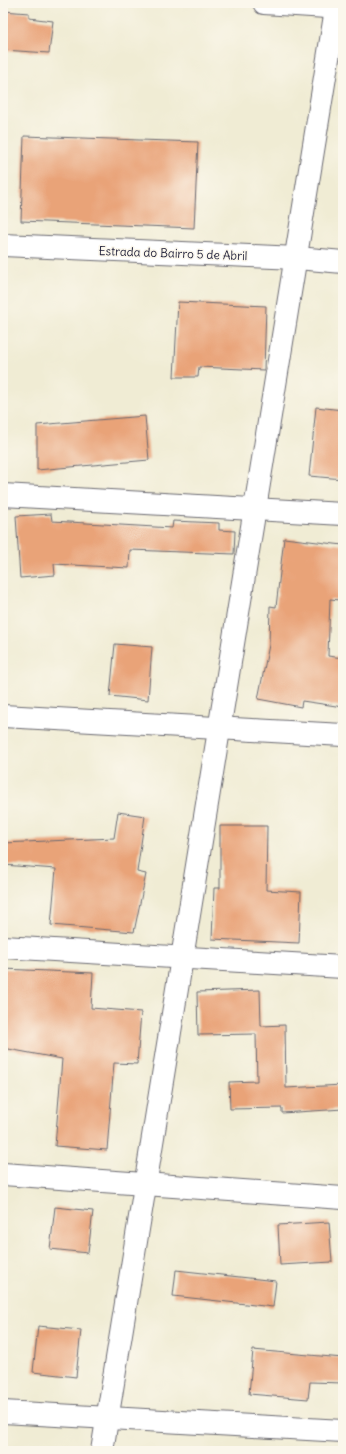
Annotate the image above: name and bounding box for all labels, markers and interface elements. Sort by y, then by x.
street label: Estrada do Bairro 5 de Abril [98,243,248,263]

